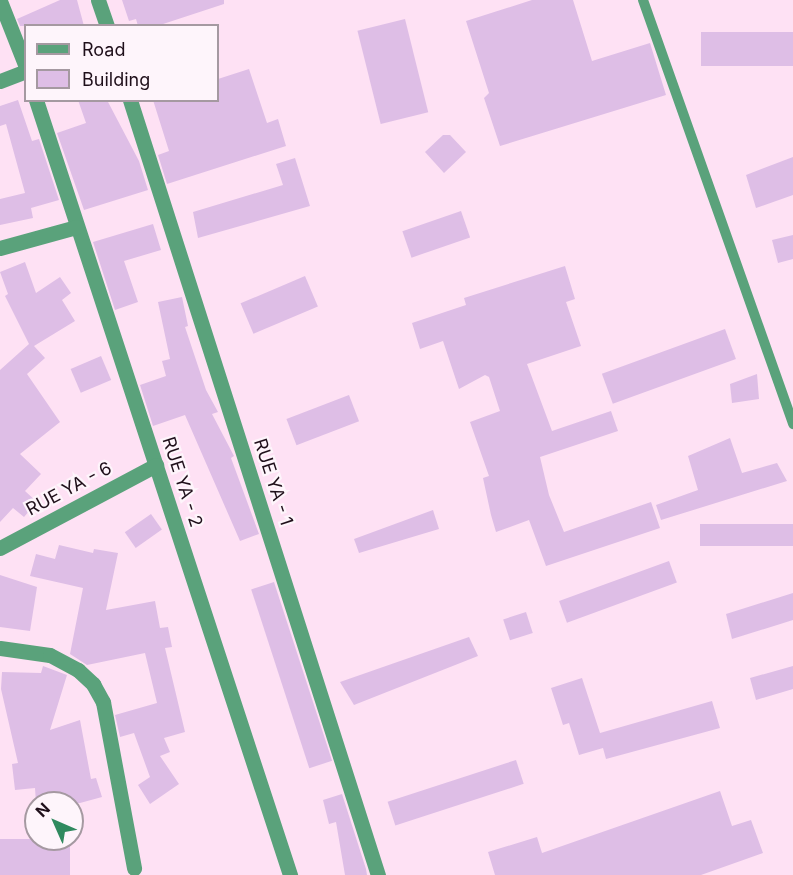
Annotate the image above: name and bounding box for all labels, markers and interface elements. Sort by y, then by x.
legend [24,24,219,102]
text: Road [82,39,125,60]
text: Building [82,69,150,90]
street label: RUE YA - 2 [157,434,207,530]
street label: RUE YA - 1 [249,436,297,528]
street label: RUE YA - 6 [23,457,115,521]
north arrow [24,791,84,851]
text: N [31,798,54,821]

